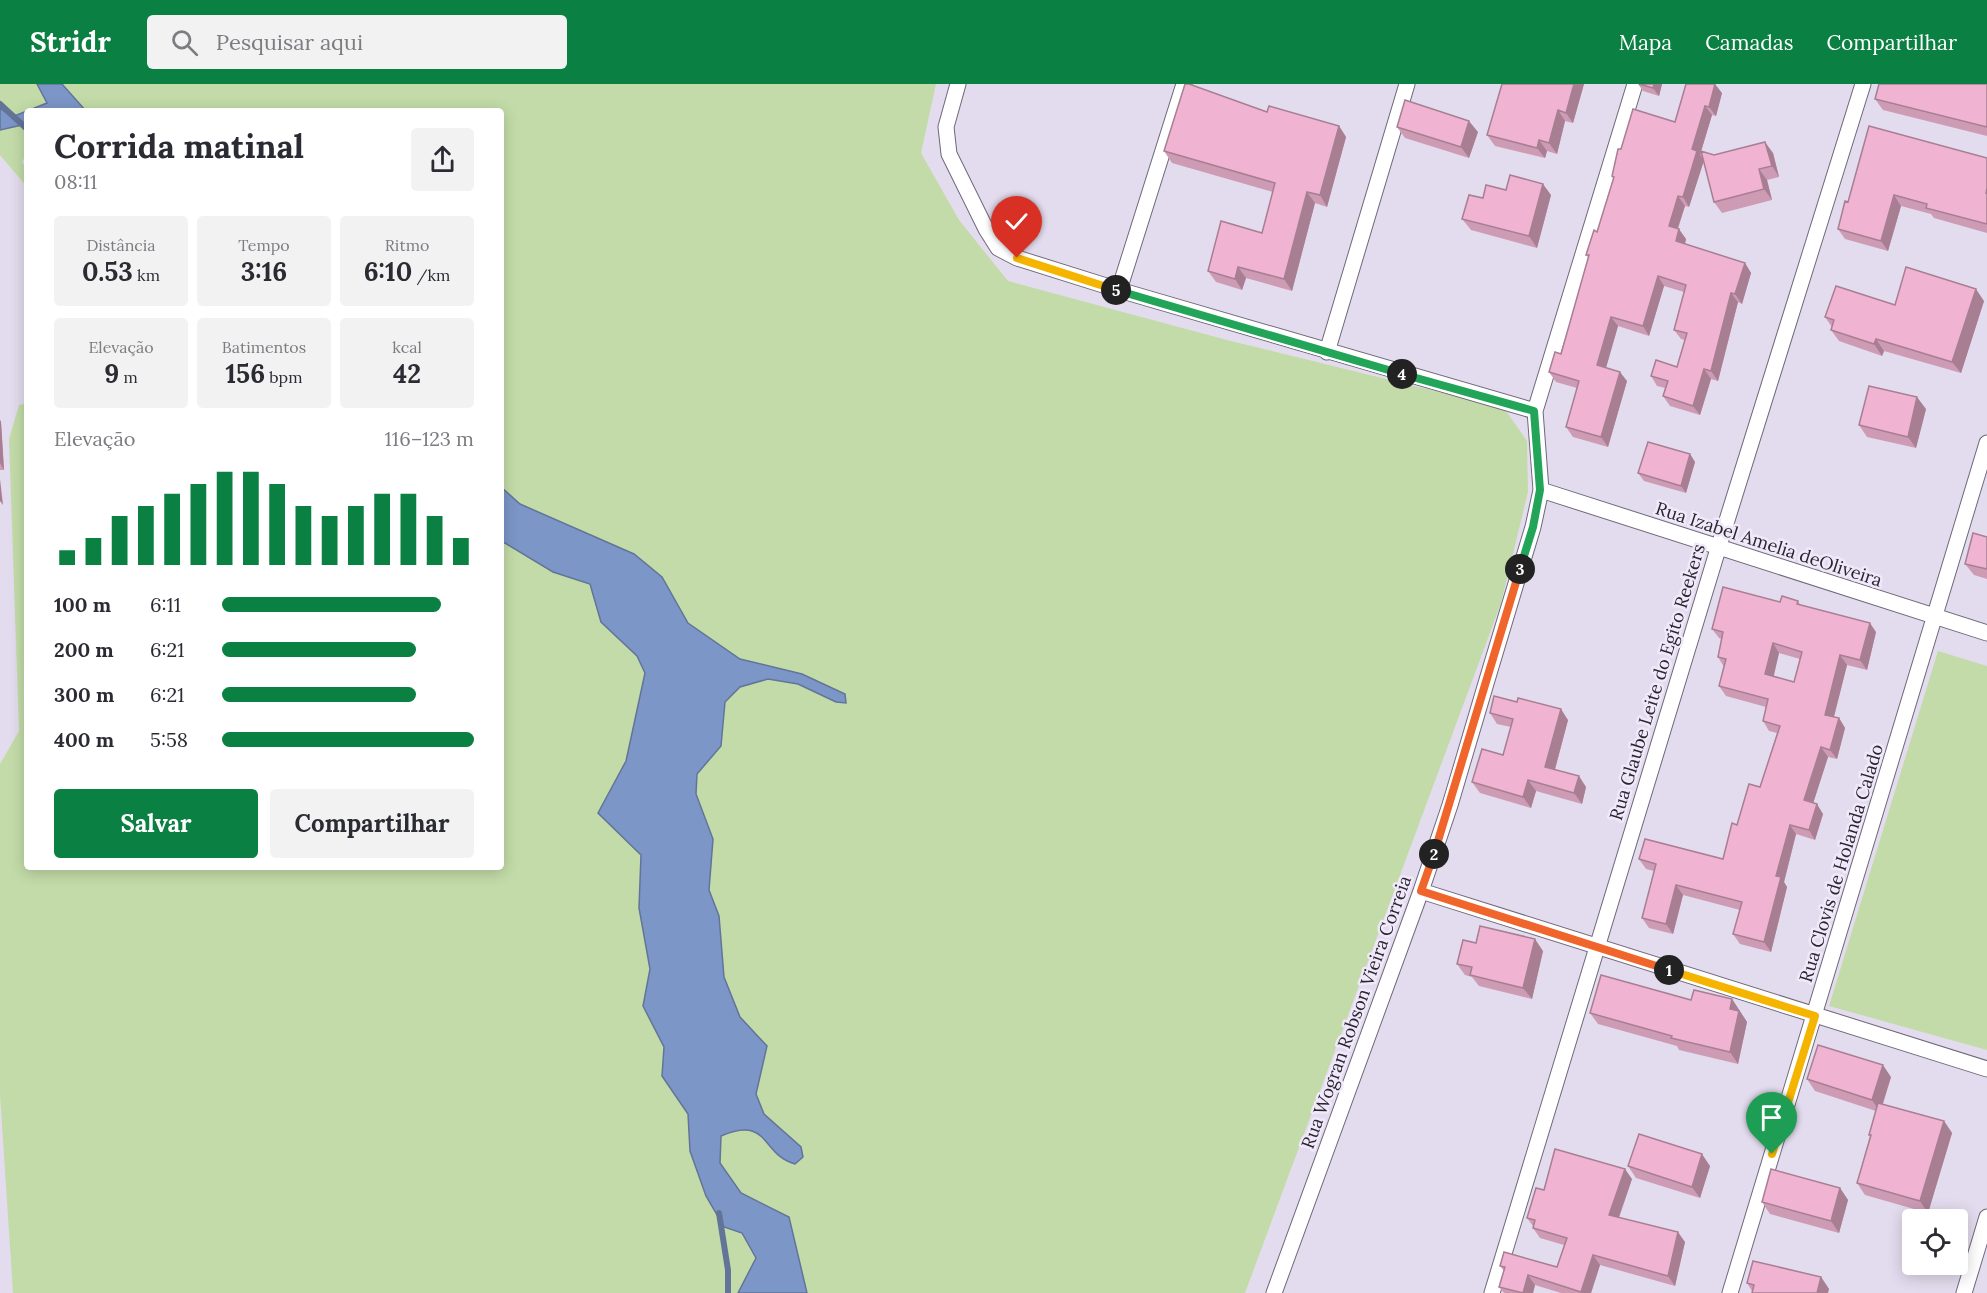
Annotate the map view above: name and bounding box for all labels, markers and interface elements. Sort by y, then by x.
search box [147,15,567,69]
text: Stridr [30,24,111,60]
icon: search [168,26,201,59]
text: Pesquisar aqui [216,28,363,56]
text: Mapa [1619,29,1672,56]
text: Camadas [1705,29,1793,56]
text: Compartilhar [1826,29,1957,56]
text: Corrida matinal [54,125,304,167]
button: share [411,128,474,191]
text: 08:11 [54,169,97,194]
pin [991,196,1042,258]
icon: check [1000,205,1033,238]
text: Distância [86,235,156,255]
text: Tempo [238,235,290,255]
text: Ritmo [385,235,429,255]
text: 0.53 [82,255,133,288]
text: 3:16 [241,255,287,288]
text: 6:10 [364,255,412,288]
text: km [133,265,160,285]
text: /km [412,265,450,285]
pin: 5 [1101,275,1131,305]
text: 5 [1112,280,1120,300]
text: Elevação [88,337,154,357]
text: Batimentos [222,337,306,357]
text: kcal [392,337,422,357]
text: 9 [104,357,119,390]
text: 156 [226,357,265,390]
text: 42 [393,357,421,390]
pin: 4 [1387,359,1417,389]
text: 4 [1398,364,1406,384]
text: m [119,367,138,387]
text: bpm [265,367,302,387]
text: Elevação [54,426,135,451]
text: 116–123 m [385,426,474,451]
street label: Rua Izabel Amelia deOliveira [1653,496,1885,592]
street label: Rua Glaube Leite do Egito Reekers [1604,541,1710,823]
pin: 3 [1505,554,1535,584]
text: 3 [1516,559,1524,579]
text: 100 m [54,592,111,617]
text: 6:11 [150,592,181,617]
text: 200 m [54,637,114,662]
text: 6:21 [150,637,185,662]
text: 300 m [54,682,114,707]
text: 6:21 [150,682,185,707]
text: 400 m [54,727,114,752]
text: 5:58 [150,727,188,752]
street label: Rua Clovis de Holanda Calado [1794,741,1888,985]
button: Salvar [54,789,258,858]
button: Compartilhar [270,789,474,858]
pin: 2 [1419,839,1449,869]
text: 2 [1430,844,1438,864]
street label: Rua Wogran Robson Vieira Correia [1296,872,1416,1152]
pin: 1 [1654,955,1684,985]
text: 1 [1666,960,1672,980]
pin [1746,1092,1797,1154]
icon: arrive [1755,1101,1788,1134]
map controls [1902,1209,1968,1275]
button: locate [1902,1209,1968,1275]

